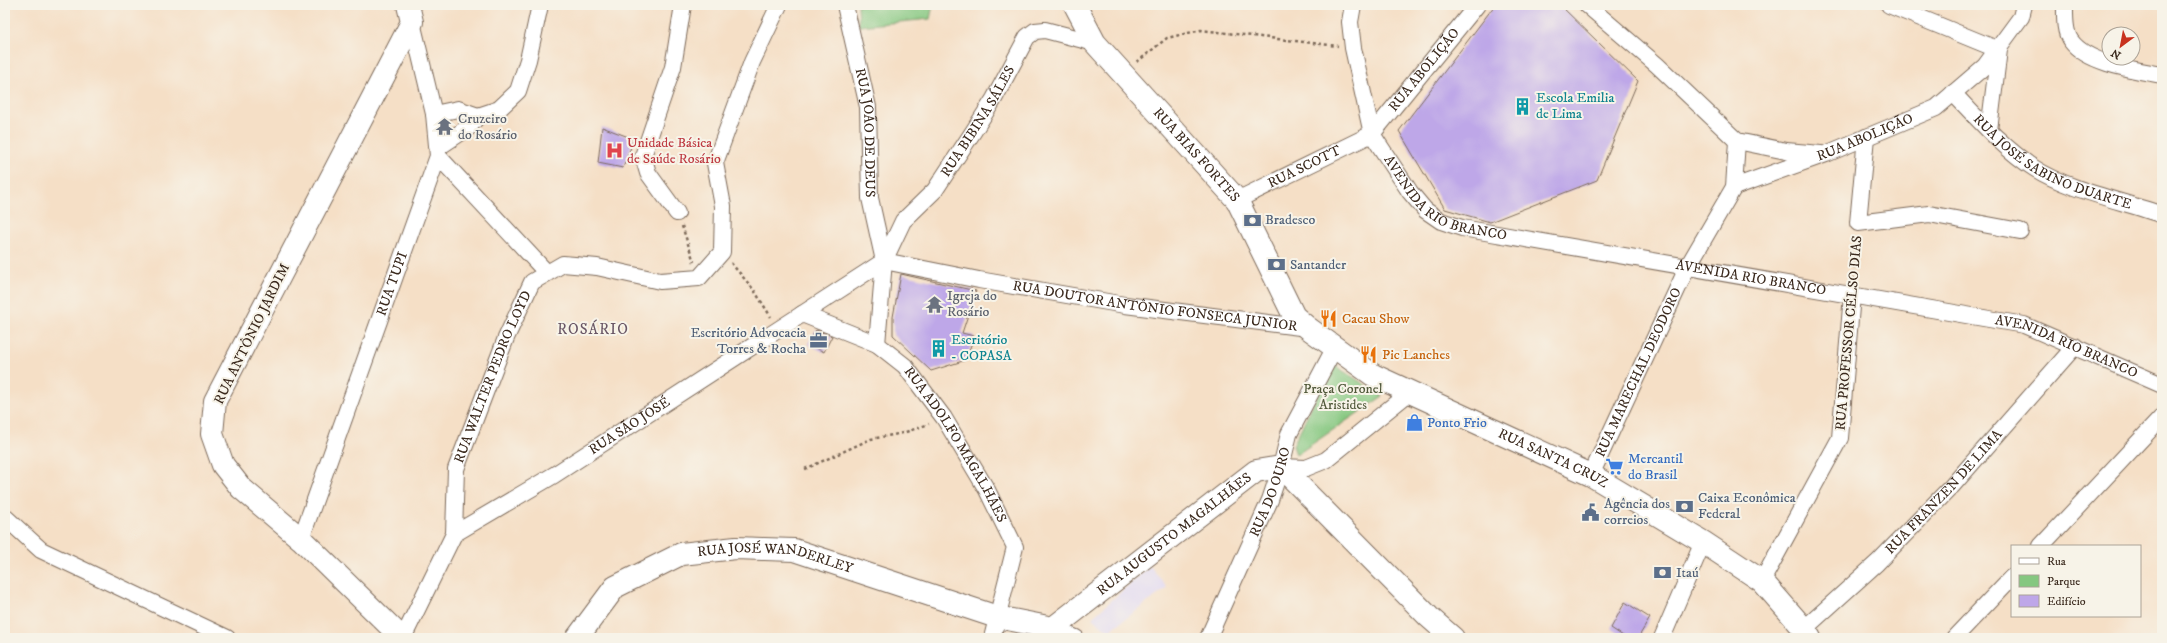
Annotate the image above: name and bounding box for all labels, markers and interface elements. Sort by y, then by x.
street label: RUA ABOLIÇÃO [1385,24,1464,115]
north arrow [2101,26,2141,66]
text: N [2109,45,2124,62]
street label: RUA BIBINA SÁLES [937,63,1019,180]
street label: RUA JOÃO DE DEUS [851,66,879,198]
place label: Escola Emilia de Lima [1536,89,1614,123]
building icon: Escola Emilia de Lima [1513,96,1533,116]
street label: RUA BIAS FORTES [1149,104,1244,206]
place label: Cruzeiro do Rosário [458,110,517,144]
street label: RUA ABOLIÇÃO [1814,110,1916,166]
street label: RUA JOSÉ SABINO DUARTE [1969,111,2134,214]
temple icon: Cruzeiro do Rosário [435,117,455,137]
place label: Unidade Básica de Saúde Rosário [627,134,721,168]
hospital icon: Unidade Básica de Saúde Rosário [604,141,624,161]
street label: RUA SCOTT [1265,141,1344,193]
street label: AVENIDA RIO BRANCO [1379,152,1508,245]
bank icon: Bradesco [1242,210,1262,230]
place label: Bradesco [1265,211,1315,229]
street label: RUA PROFESSOR CÉLSO DIAS [1832,235,1866,431]
street label: RUA TUPI [373,249,412,318]
bank icon: Santander [1267,255,1287,275]
place label: Santander [1290,256,1347,274]
street label: AVENIDA RIO BRANCO [1674,256,1828,300]
street label: RUA ANTÔNIO JARDIM [210,260,294,407]
street label: RUA DOUTOR ANTÔNIO FONSECA JUNIOR [1011,277,1299,336]
street label: RUA MARECHAL DEODORO [1591,285,1686,460]
place label: Igreja do Rosário [947,287,997,321]
street label: RUA WALTER PEDRO LOYD [450,288,536,466]
temple icon: Igreja do Rosário [924,294,944,314]
restaurant icon: Cacau Show [1319,309,1339,329]
place label: Cacau Show [1342,310,1409,328]
street label: AVENIDA RIO BRANCO [1994,311,2140,382]
district label: ROSÁRIO [557,319,629,339]
place label: Escritório Advocacia Torres & Rocha [690,324,806,358]
office icon: Escritório Advocacia Torres & Rocha [809,331,829,351]
place label: Escritório - COPASA [951,331,1013,365]
building icon: Escritório - COPASA [928,338,948,358]
restaurant icon: Pic Lanches [1359,345,1379,365]
place label: Pic Lanches [1382,346,1450,364]
street label: RUA ADOLFO MAGALHÃES [900,363,1011,525]
park label: Praça Coronel Aristides [1303,380,1384,414]
street label: RUA SÃO JOSÉ [585,393,674,459]
shop icon: Ponto Frio [1404,413,1424,433]
place label: Ponto Frio [1427,414,1487,432]
street label: RUA SANTA CRUZ [1495,425,1611,492]
street label: RUA FRANZEN DE LIMA [1881,425,2007,558]
street label: RUA DO OURO [1246,445,1295,540]
place label: Mercantil do Brasil [1628,450,1684,484]
supermarket icon: Mercantil do Brasil [1605,457,1625,477]
street label: RUA AUGUSTO MAGALHÃES [1093,469,1255,600]
place label: Caixa Econômica Federal [1698,489,1796,523]
place label: Agência dos correios [1604,495,1670,529]
bank icon: Caixa Econômica Federal [1675,496,1695,516]
public building icon: Agência dos correios [1581,502,1601,522]
street label: RUA JOSÉ WANDERLEY [696,539,855,578]
legend [2011,545,2141,617]
text: Rua [2047,554,2067,569]
bank icon: Itaú [1653,563,1673,583]
place label: Itaú [1676,564,1699,582]
text: Parque [2047,574,2080,589]
text: Edifício [2047,594,2086,609]

